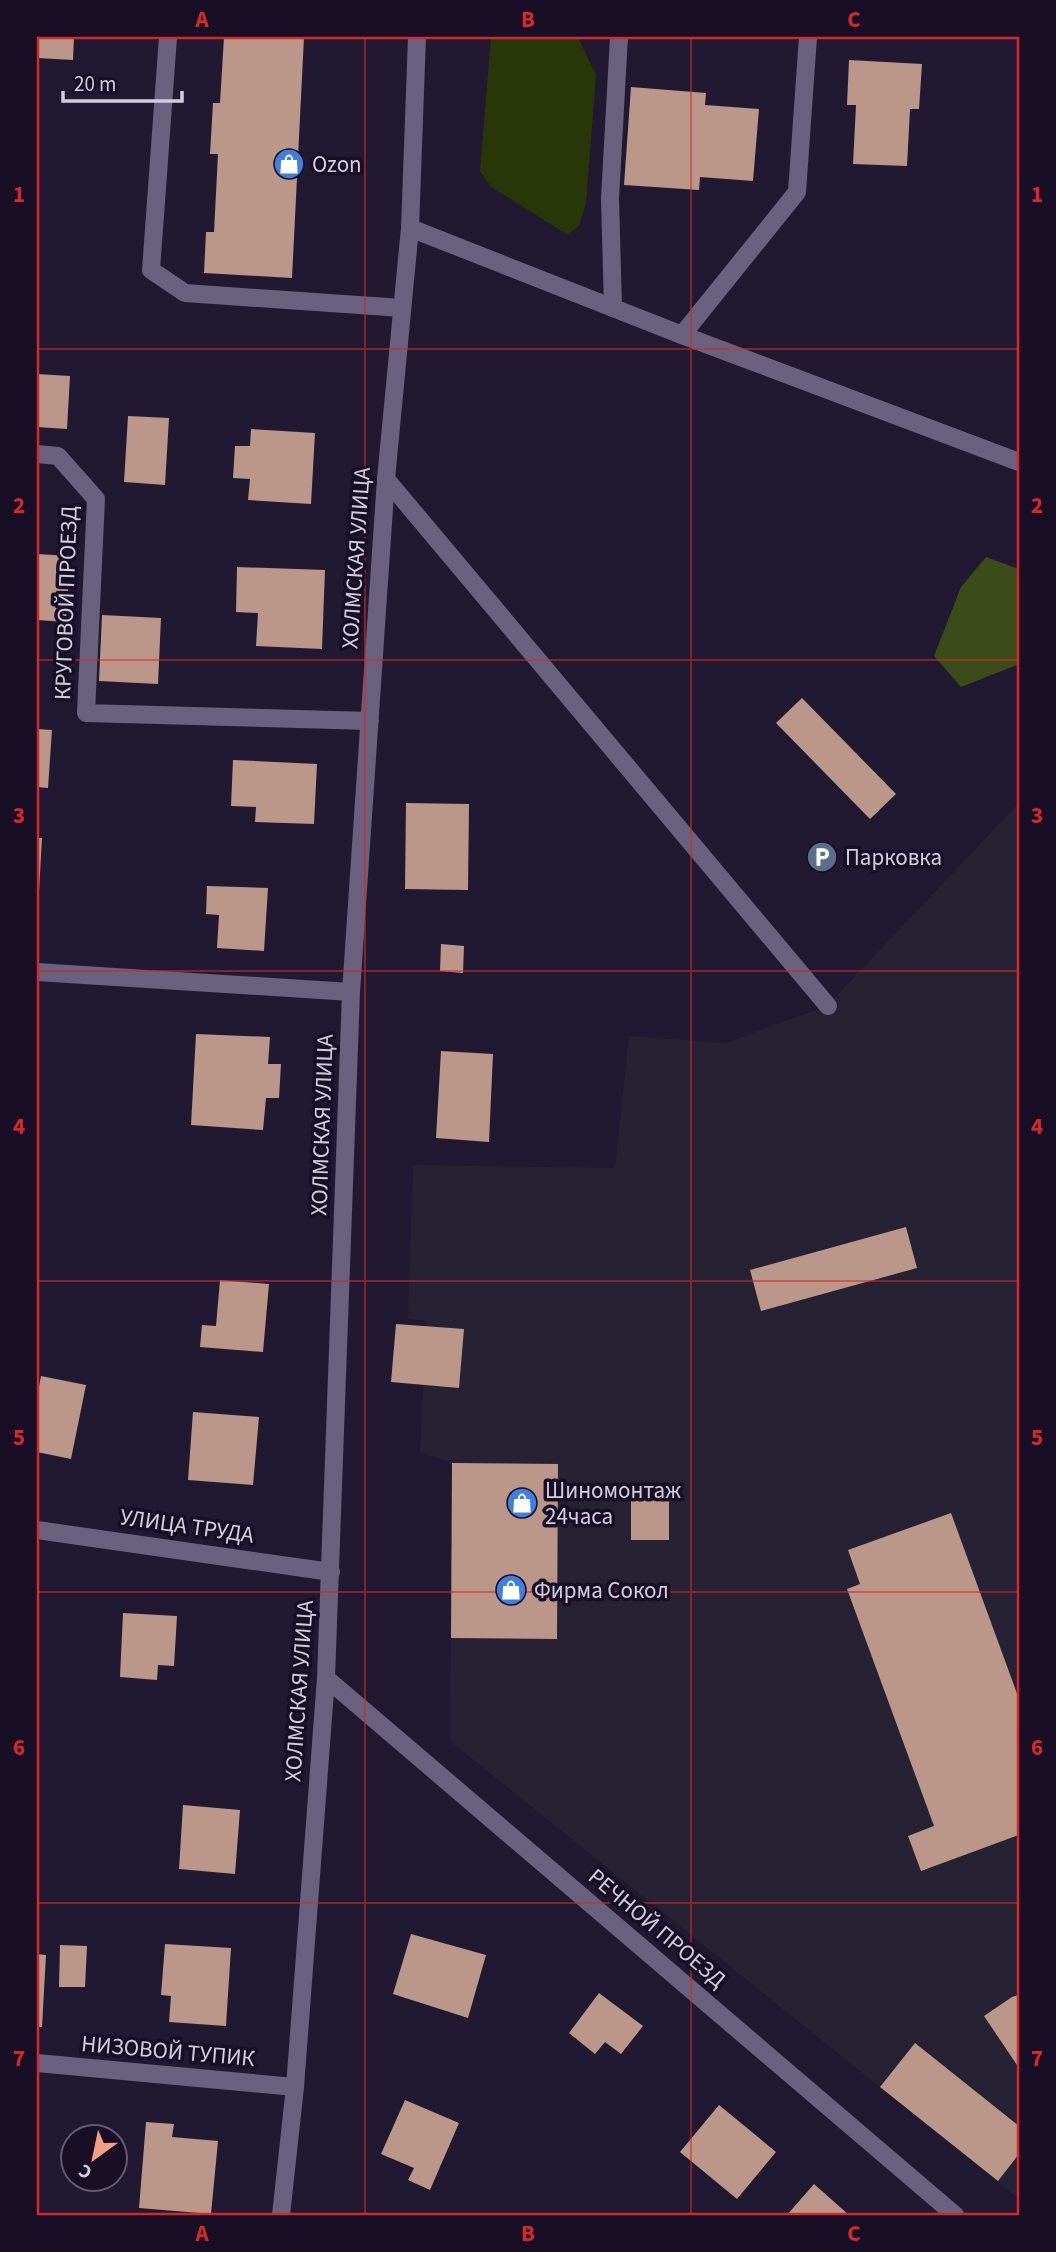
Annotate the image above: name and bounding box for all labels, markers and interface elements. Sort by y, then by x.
text: A [194,3,209,36]
text: B [521,3,535,36]
text: C [847,3,861,36]
scale bar [63,60,182,104]
text: 20 m [74,69,116,99]
shop icon: Ozon [272,147,306,181]
place label: Ozon [312,148,362,181]
text: 1 [13,178,25,211]
text: 1 [1031,178,1043,211]
street label: ХОЛМСКАЯ УЛИЦА [333,466,379,650]
text: 2 [13,489,25,522]
text: 2 [1031,489,1043,522]
street label: КРУГОВОЙ ПРОЕЗД [46,505,86,701]
text: 3 [13,799,25,832]
text: 3 [1031,799,1043,832]
parking icon: Парковка [805,840,839,874]
place label: Парковка [845,841,942,874]
street label: ХОЛМСКАЯ УЛИЦА [302,1033,342,1216]
text: 4 [13,1110,25,1143]
text: 4 [1031,1110,1043,1143]
text: 5 [13,1421,25,1454]
text: 5 [1031,1421,1043,1454]
place label: Шиномонтаж 24часа [545,1474,681,1533]
shop icon: Шиномонтаж 24часа [505,1486,539,1520]
street label: УЛИЦА ТРУДА [118,1500,256,1552]
shop icon: Фирма Сокол [494,1573,528,1607]
place label: Фирма Сокол [534,1574,669,1607]
street label: ХОЛМСКАЯ УЛИЦА [276,1599,322,1783]
text: 6 [13,1731,25,1764]
text: 6 [1031,1731,1043,1764]
street label: РЕЧНОЙ ПРОЕЗД [581,1861,733,1996]
street label: НИЗОВОЙ ТУПИК [80,2027,257,2075]
text: 7 [13,2042,25,2075]
text: 7 [1031,2042,1043,2075]
north arrow [60,2122,130,2192]
text: С [74,2157,98,2185]
text: A [194,2217,209,2250]
text: B [521,2217,535,2250]
text: C [847,2217,861,2250]

